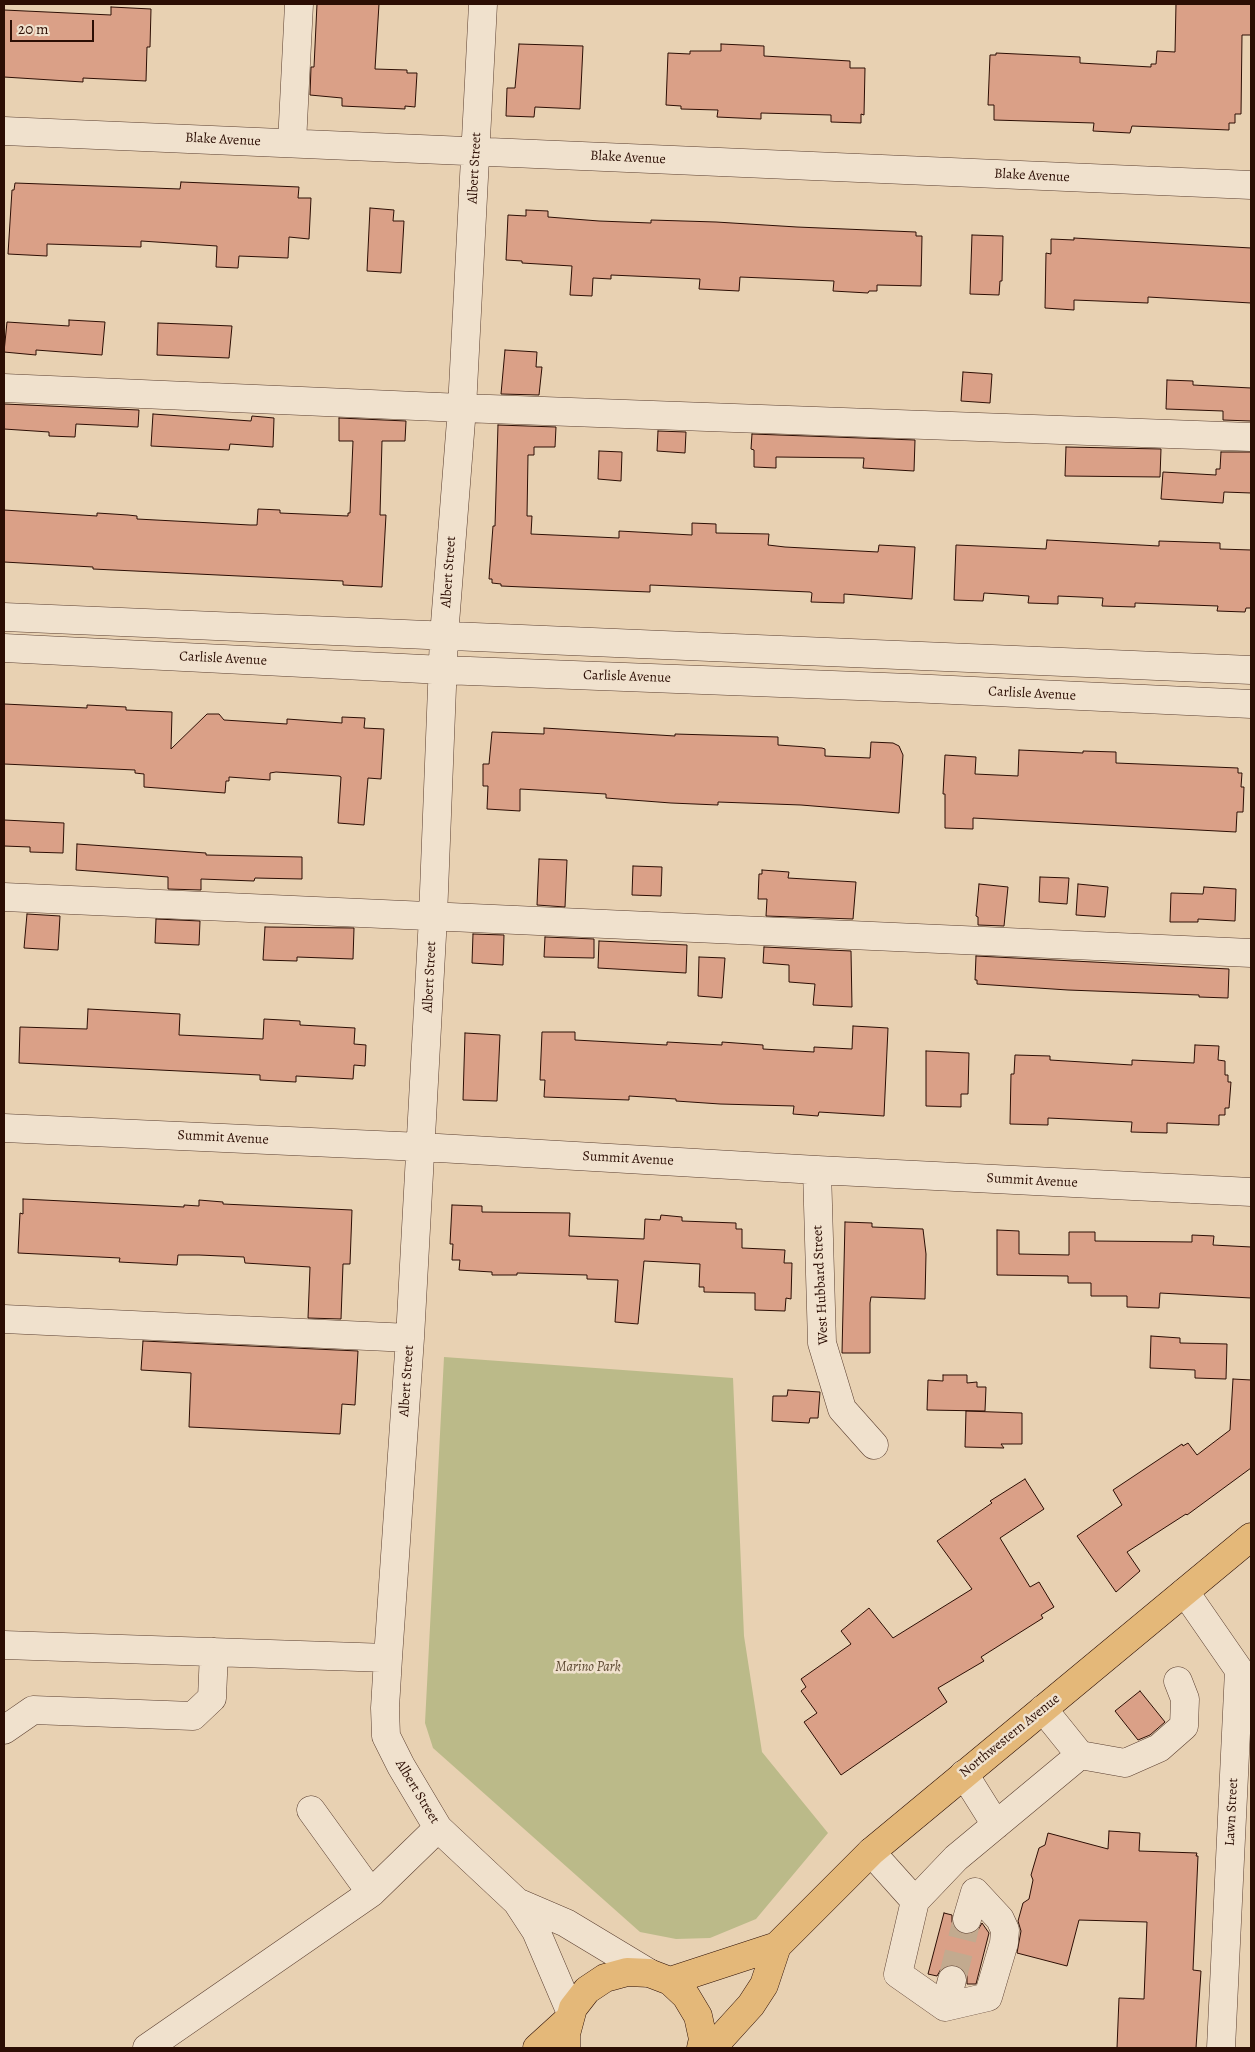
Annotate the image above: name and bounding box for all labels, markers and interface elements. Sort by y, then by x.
scale bar [12,10,96,42]
text: 20 m [18,19,49,39]
street label: Blake Avenue [185,130,261,150]
street label: Albert Street [465,132,485,204]
street label: Blake Avenue [590,148,666,168]
street label: Blake Avenue [994,166,1070,186]
street label: Albert Street [438,536,460,608]
street label: Carlisle Avenue [179,648,267,670]
street label: Carlisle Avenue [583,667,671,687]
street label: Carlisle Avenue [988,683,1076,705]
street label: Albert Street [420,941,440,1013]
street label: Summit Avenue [177,1127,269,1149]
street label: Summit Avenue [582,1148,674,1170]
street label: Summit Avenue [986,1170,1078,1192]
street label: West Hubbard Street [809,1225,833,1345]
street label: Albert Street [396,1345,418,1417]
park label: Marino Park [555,1660,621,1676]
street label: Northwestern Avenue [957,1690,1063,1782]
street label: Albert Street [391,1757,443,1827]
street label: Lawn Street [1222,1778,1242,1846]

